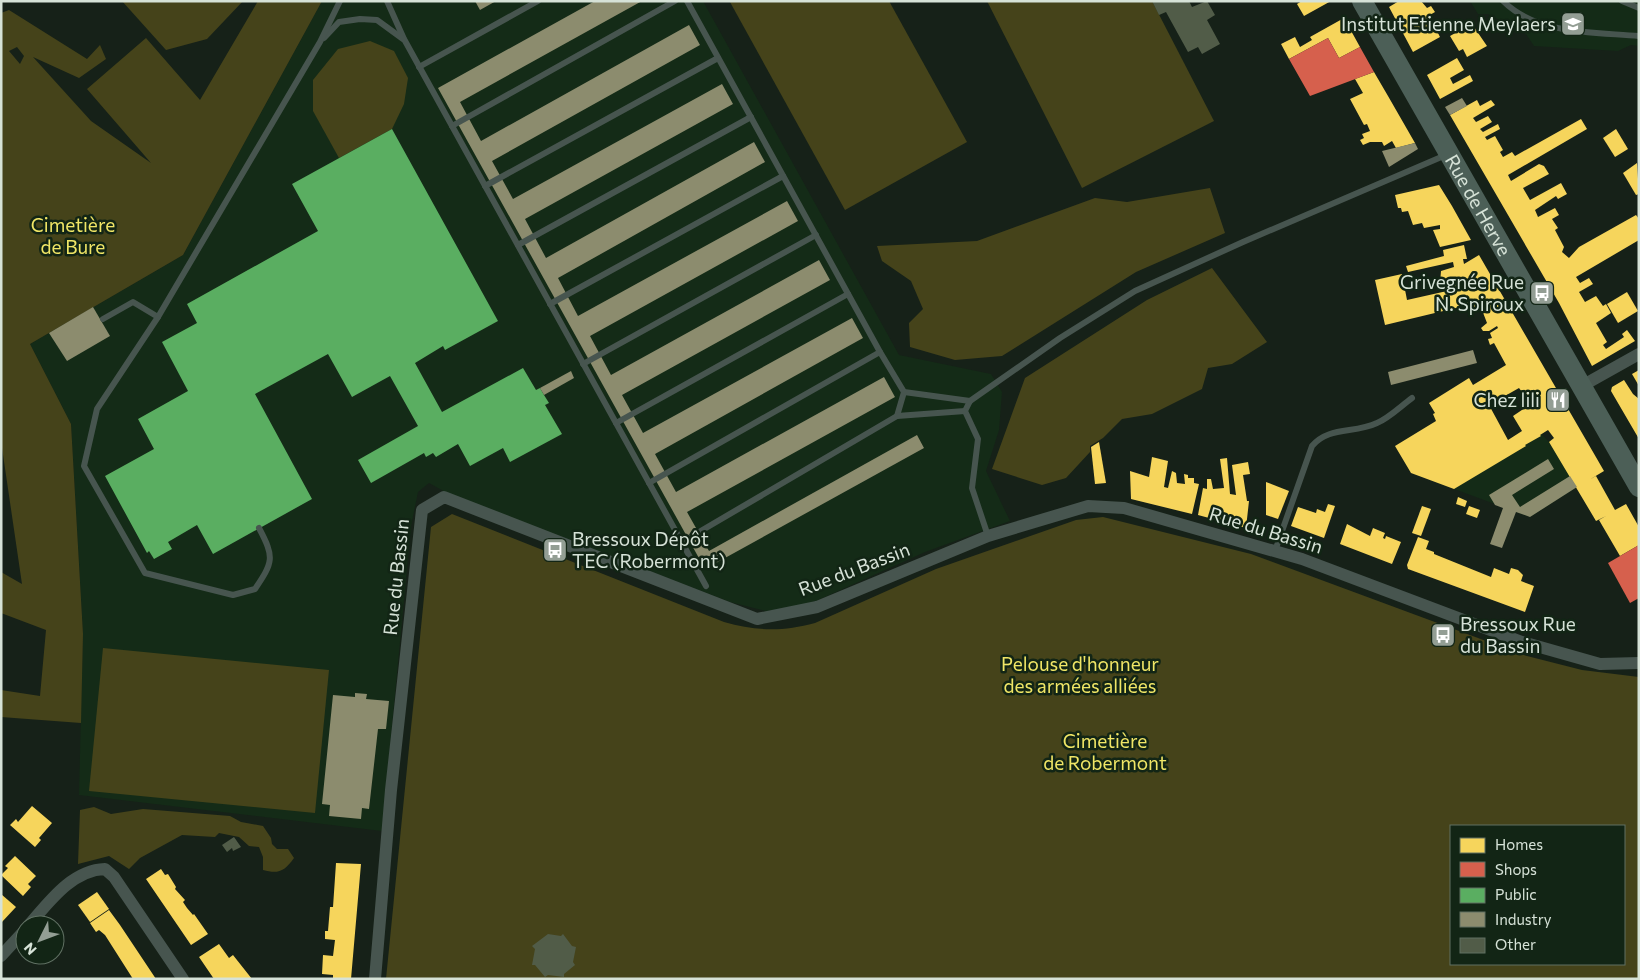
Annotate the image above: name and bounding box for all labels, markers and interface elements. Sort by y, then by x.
school or university icon: Institut Etienne Meylaers [1560,11,1586,37]
place label: Institut Etienne Meylaers [1341,12,1556,35]
street label: Rue de Herve [1441,150,1517,260]
park label: Cimetière de Bure [31,213,115,258]
place label: Grivegnée Rue N. Spiroux [1400,270,1524,315]
bus stop icon: Grivegnée Rue N. Spiroux [1529,280,1555,306]
restaurant icon: Chez lili [1545,387,1571,413]
place label: Chez lili [1474,388,1540,411]
street label: Rue du Bassin [1207,501,1326,558]
street label: Rue du Bassin [378,517,413,637]
place label: Bressoux Dépôt TEC (Robermont) [572,527,726,572]
bus stop icon: Bressoux Dépôt TEC (Robermont) [542,537,568,563]
street label: Rue du Bassin [795,537,913,600]
place label: Bressoux Rue du Bassin [1460,612,1576,657]
bus stop icon: Bressoux Rue du Bassin [1430,622,1456,648]
park label: Pelouse d'honneur des armées alliées [1001,652,1159,697]
park label: Cimetière de Robermont [1043,729,1167,774]
legend [1450,825,1625,965]
text: Homes [1495,835,1543,853]
text: Shops [1495,860,1537,878]
text: Public [1495,885,1537,903]
text: Industry [1495,910,1552,928]
north arrow [15,915,65,965]
text: Other [1495,935,1536,953]
text: N [20,939,40,959]

